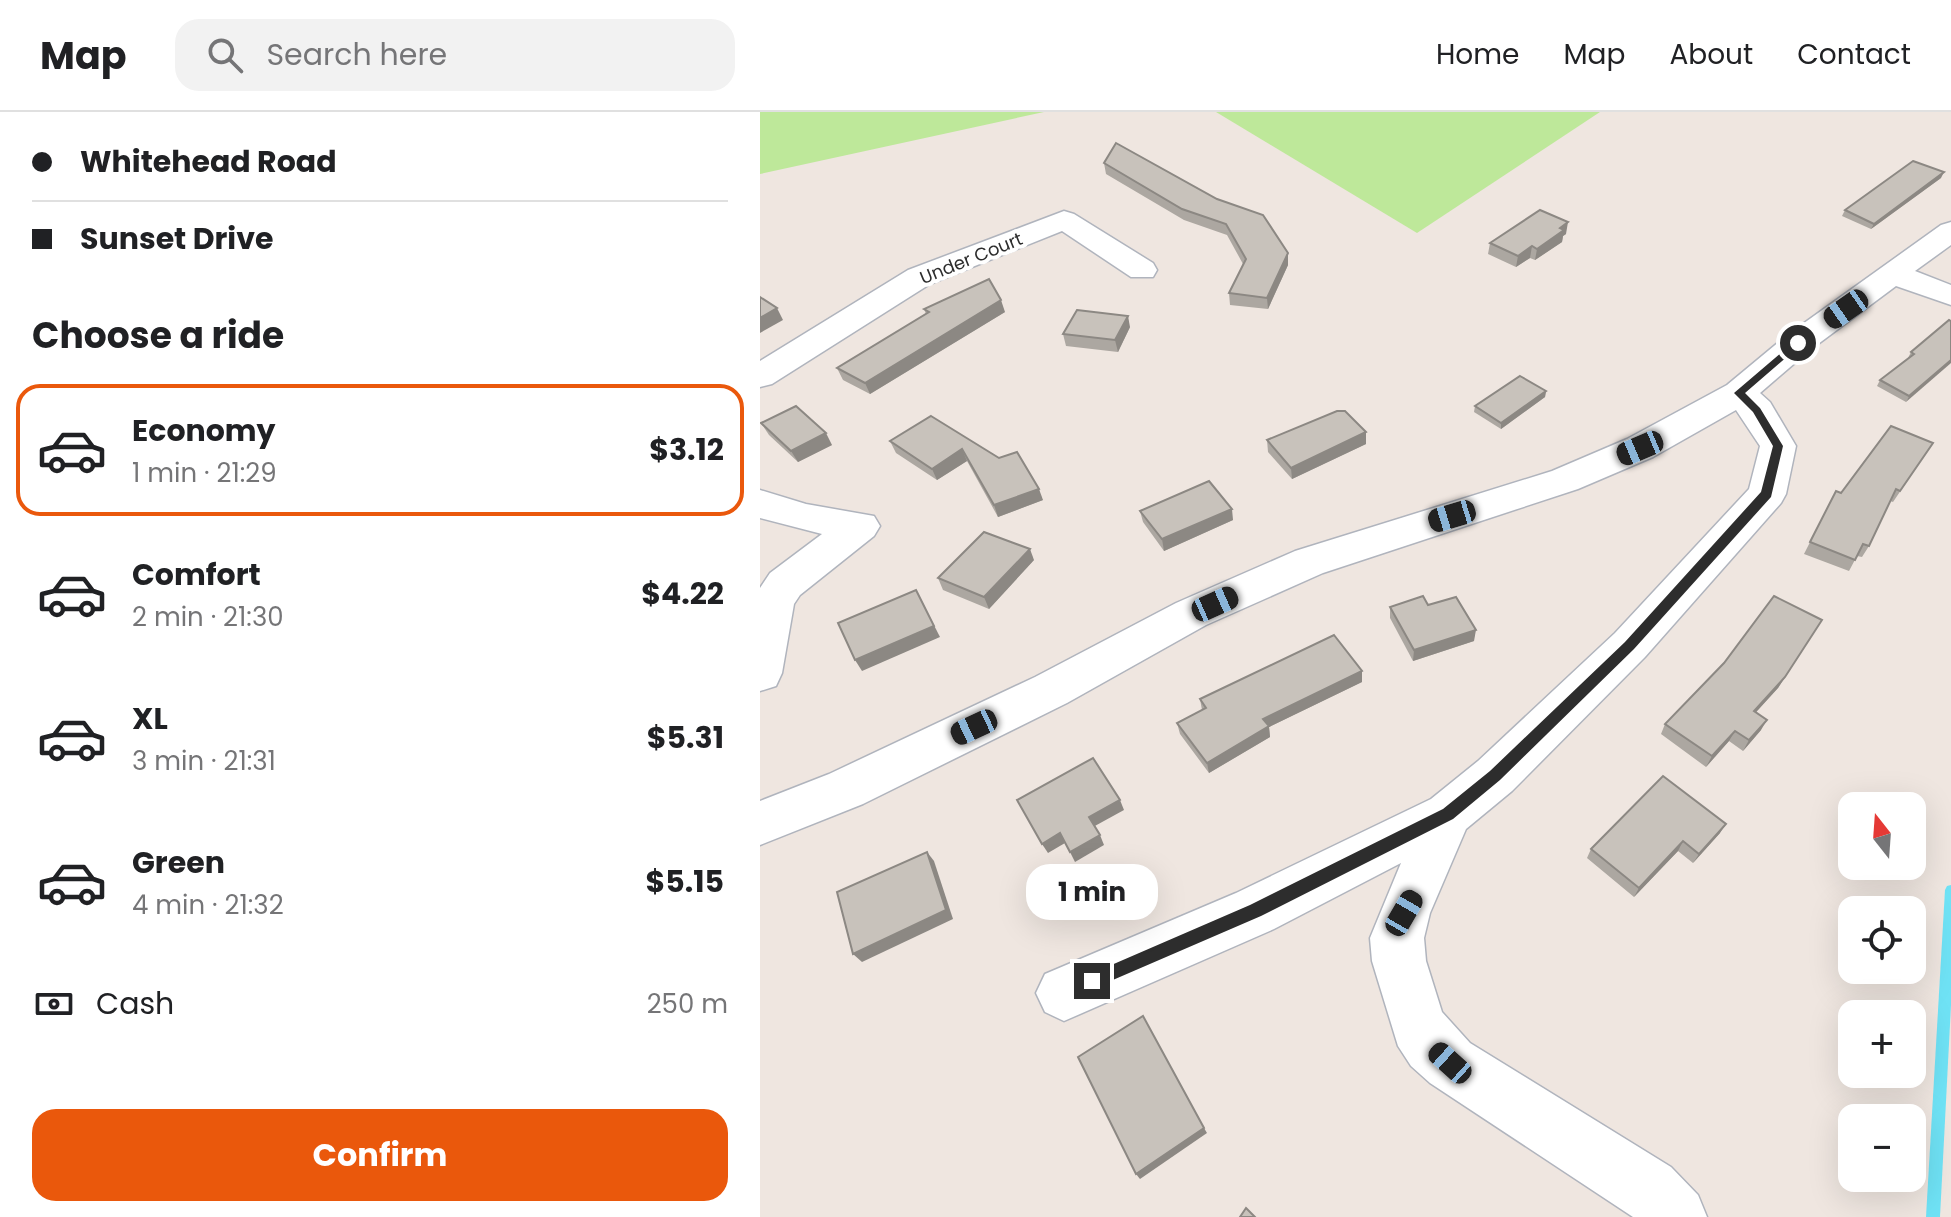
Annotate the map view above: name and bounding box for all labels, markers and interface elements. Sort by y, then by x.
search box [175,19,735,91]
text: Map [40,29,127,82]
icon: search [203,33,247,77]
text: Search here [267,33,447,76]
text: Home [1436,35,1519,74]
text: Map [1563,35,1625,74]
text: About [1669,35,1753,74]
text: Contact [1797,35,1911,74]
text: Whitehead Road [80,140,337,183]
text: Sunset Drive [80,217,273,260]
street label: Under Court [916,226,1026,290]
car [1819,285,1873,333]
text: Choose a ride [32,310,284,361]
route start [1780,325,1816,361]
text: Economy [132,409,276,452]
icon: car [36,414,108,486]
text: $3.12 [649,428,724,471]
car [1613,428,1667,468]
text: 1 min · 21:29 [132,455,277,491]
car [1426,498,1478,534]
text: Comfort [132,553,261,596]
icon: car [36,558,108,630]
text: $4.22 [641,572,724,615]
car [1188,583,1242,625]
text: 2 min · 21:30 [132,599,284,635]
text: XL [132,697,168,740]
icon: car [36,702,108,774]
car [947,706,1001,748]
text: $5.31 [647,716,724,759]
text: 3 min · 21:31 [132,743,276,779]
north arrow [1838,792,1926,880]
map controls [1838,792,1926,1192]
text: Green [132,841,225,884]
icon: car [36,846,108,918]
text: $5.15 [646,860,724,903]
callout: 1 min [1026,865,1158,921]
text: 1 min [1058,874,1126,910]
car [1382,886,1426,940]
text: 4 min · 21:32 [132,887,284,923]
button: locate [1838,896,1926,984]
route end [1074,963,1110,999]
icon: cash [32,982,76,1026]
text: Cash [96,982,174,1025]
text: 250 m [647,986,728,1022]
button: + [1838,1000,1926,1088]
car [1424,1038,1476,1088]
button: − [1838,1104,1926,1192]
button: Confirm [32,1109,728,1201]

